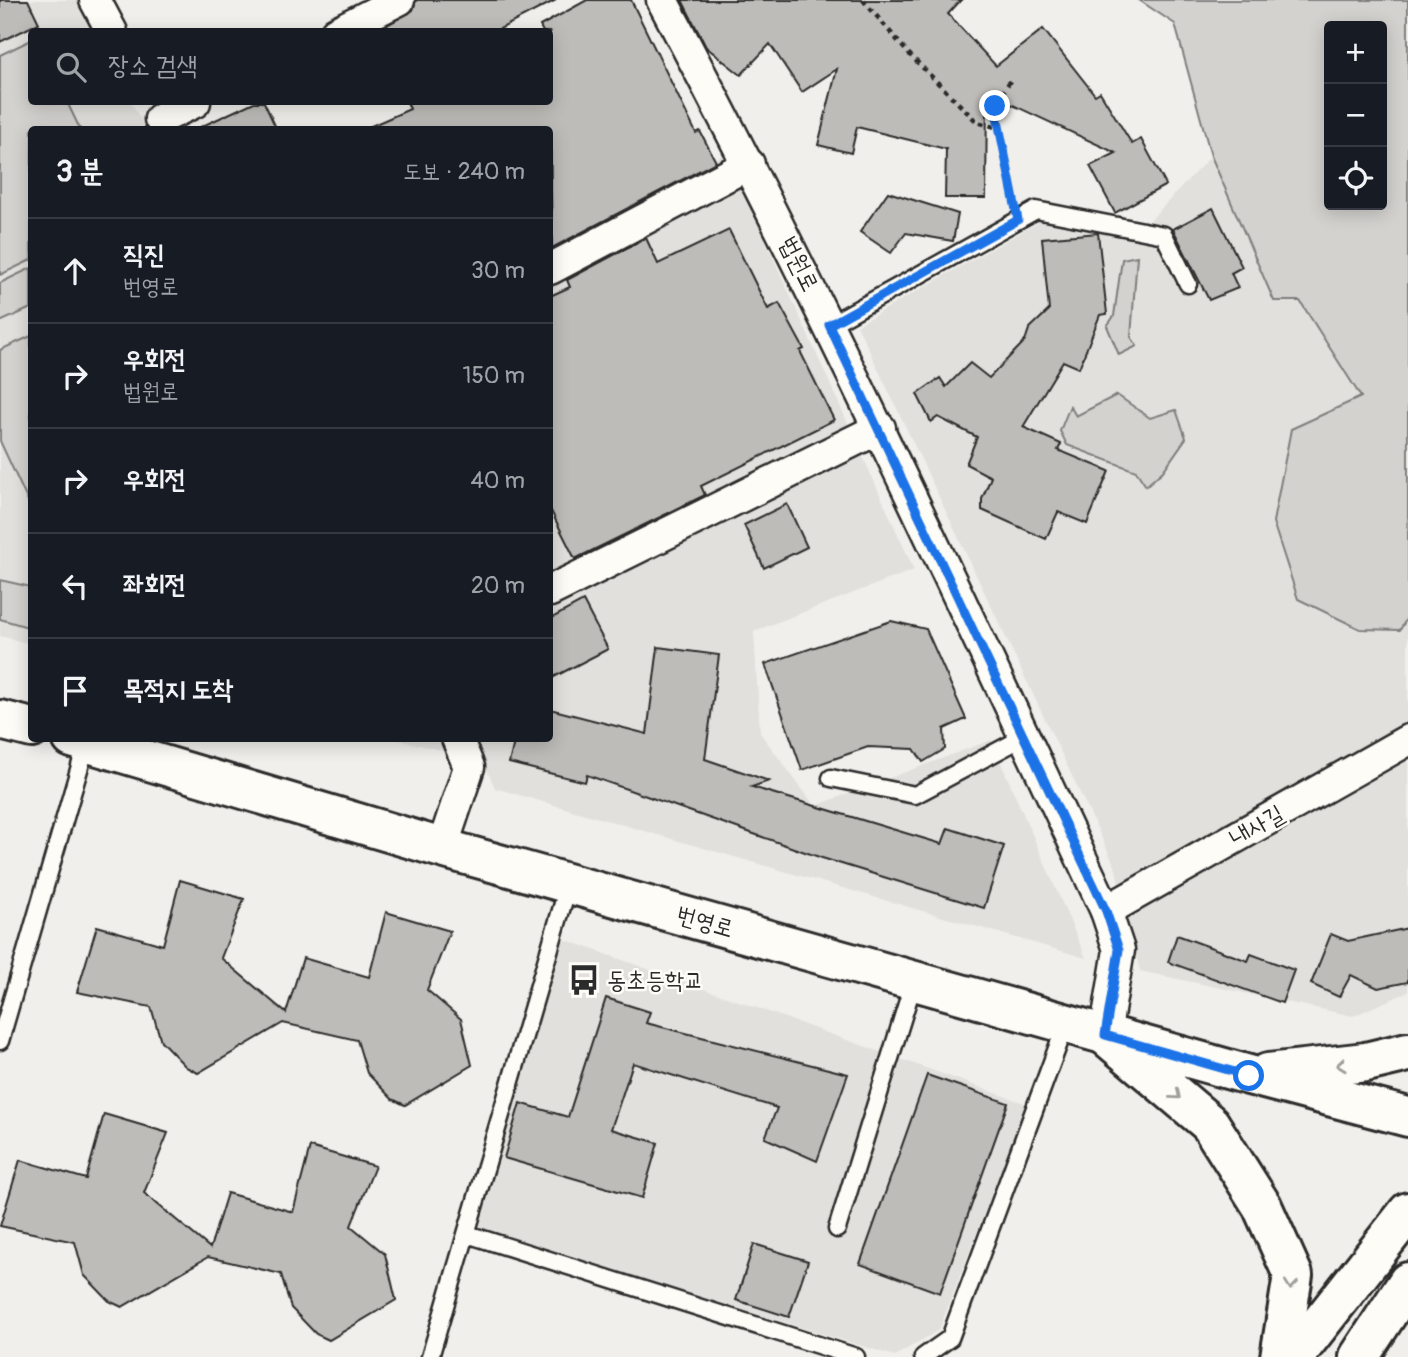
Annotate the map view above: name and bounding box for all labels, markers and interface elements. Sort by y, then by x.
map controls [1324,21,1387,210]
button: + [1324,21,1387,84]
search box [28,28,553,105]
icon: search [52,48,90,86]
text: 장소 검색 [108,50,197,82]
button: − [1324,84,1387,147]
route end [979,90,1010,121]
button: locate [1324,147,1387,210]
text: 3 분 [56,153,103,190]
text: 도보 · 240 m [403,157,525,186]
street label: 법원로 [773,232,825,296]
text: 직진 [123,239,165,271]
icon: ahead [56,252,94,290]
text: 30 m [471,256,525,285]
text: 번영로 [123,272,179,301]
text: 우회전 [123,344,186,376]
icon: right [56,357,94,395]
text: 150 m [462,361,525,390]
text: 법원로 [123,377,179,406]
icon: right [56,462,94,500]
text: 우회전 [123,464,186,496]
text: 40 m [471,466,525,495]
icon: left [56,567,94,605]
text: 좌회전 [123,569,186,601]
text: 20 m [471,571,525,600]
icon: arrive [56,672,94,710]
text: 목적지 도착 [123,674,233,706]
street label: 내사길 [1225,799,1289,853]
street label: 번영로 [673,900,737,944]
bus stop icon: 동초등학교 [567,963,601,997]
place label: 동초등학교 [607,966,704,995]
one-way arrow [1335,1057,1346,1072]
route start [1233,1060,1264,1091]
one-way arrow [1167,1087,1180,1099]
one-way arrow [1283,1279,1298,1291]

